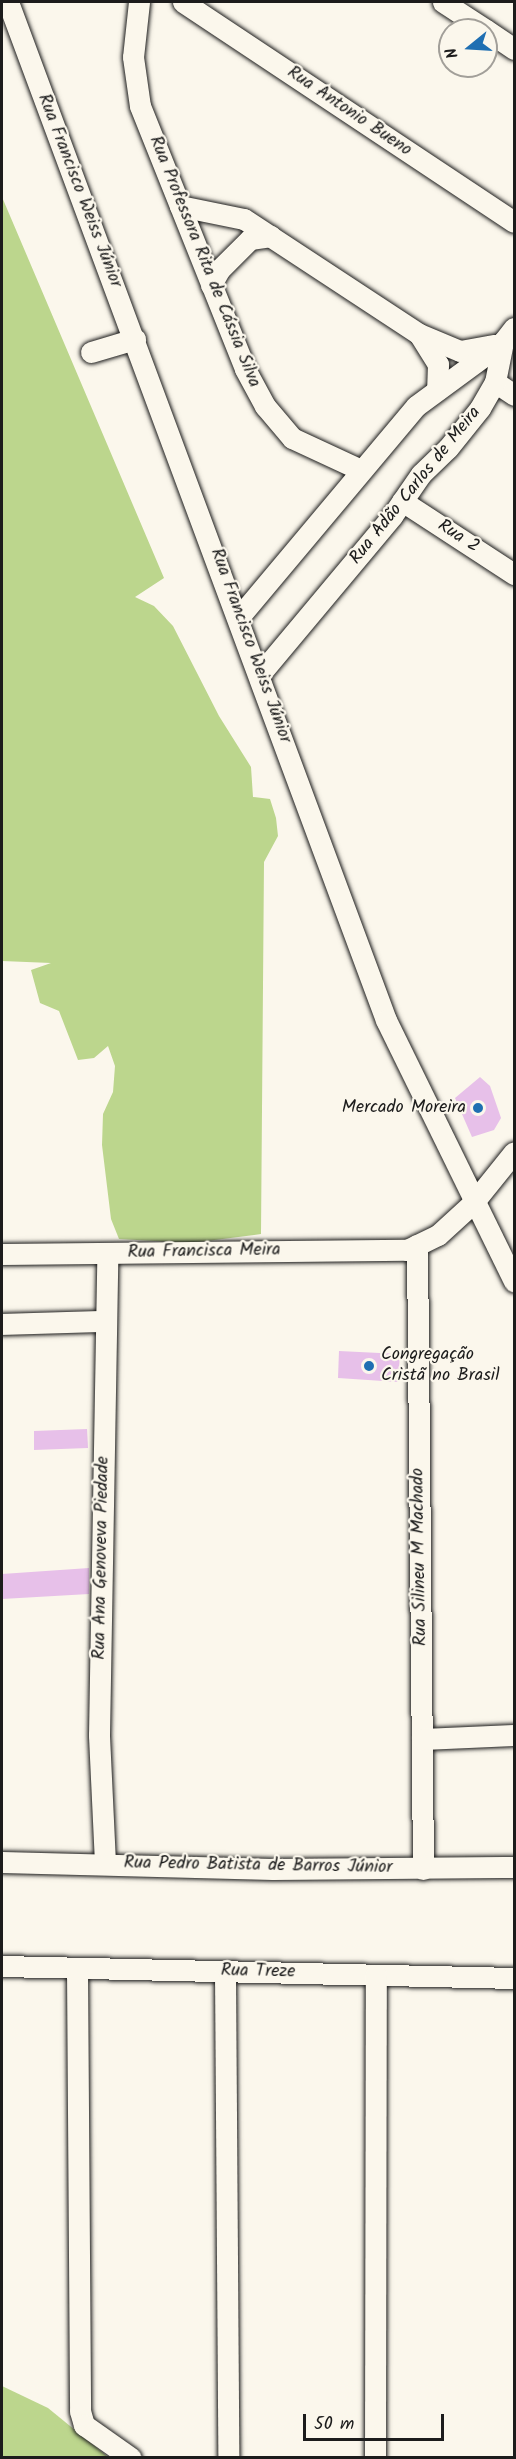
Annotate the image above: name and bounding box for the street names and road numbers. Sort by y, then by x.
street label: Rua Antonio Bueno [283,62,415,162]
street label: Rua Francisco Weiss Júnior [32,91,126,291]
street label: Rua Professora Rita de Cássia Silva [144,133,264,391]
street label: Rua Adão Carlos de Meira [346,403,486,569]
street label: Rua 2 [433,516,483,558]
street label: Rua Francisco Weiss Júnior [205,546,295,746]
street label: Rua Francisca Meira [127,1240,281,1264]
street label: Rua Ana Genoveva Piedade [89,1456,115,1660]
street label: Rua Silineu M Machado [408,1468,432,1646]
street label: Rua Pedro Batista de Barros Júnior [123,1853,393,1879]
street label: Rua Treze [221,1961,295,1983]

